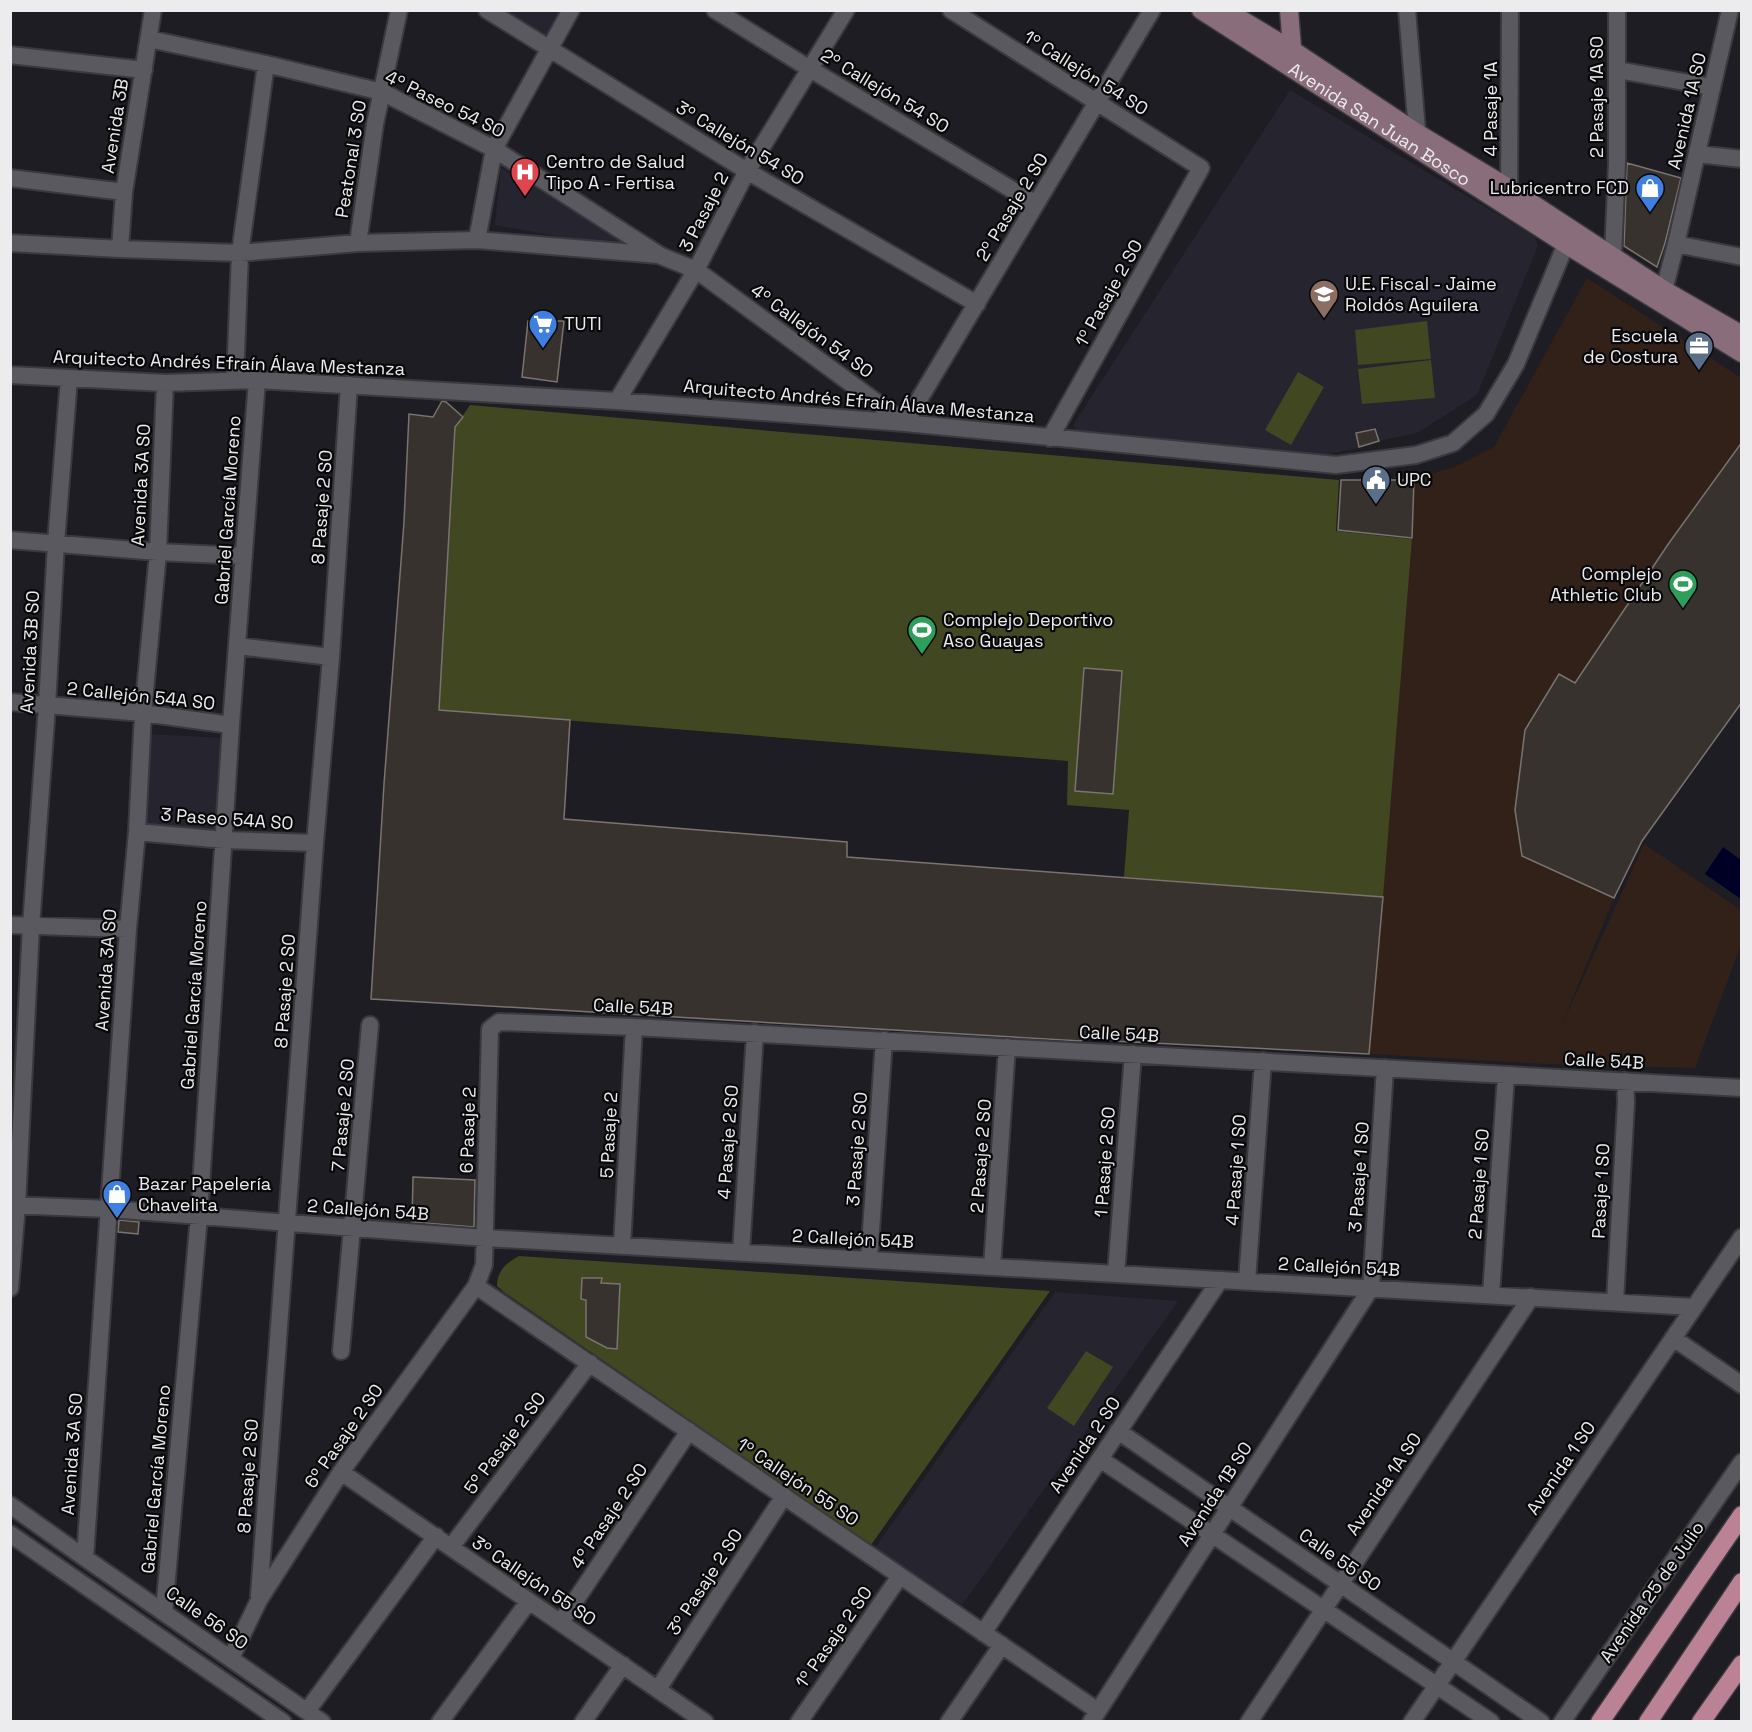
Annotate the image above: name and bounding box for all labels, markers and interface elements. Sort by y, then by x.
street label: 1º Callejón 54 SO [1020,25,1153,120]
street label: 2 Pasaje 1A SO [1585,36,1608,158]
street label: 2º Callejón 54 SO [817,43,954,138]
street label: Avenida 1A SO [1662,50,1711,172]
street label: Avenida San Juan Bosco [1284,57,1475,191]
street label: 4 Pasaje 1A [1479,61,1502,157]
street label: 4º Paseo 54 SO [382,65,509,142]
street label: Avenida 3B [96,77,133,175]
street label: 3º Callejón 54 SO [672,95,809,190]
street label: Peatonal 3 SO [330,98,371,220]
street label: 2º Pasaje 2 SO [970,148,1053,265]
place label: Centro de Salud Tipo A - Fertisa [546,150,685,194]
hospital icon: Centro de Salud Tipo A - Fertisa [509,156,541,198]
street label: 3 Pasaje 2 [674,168,733,256]
shop icon: Lubricentro FCD [1634,172,1666,214]
place label: Lubricentro FCD [1490,176,1629,199]
street label: 1º Pasaje 2 SO [1070,235,1147,350]
place label: U.E. Fiscal - Jaime Roldós Aguilera [1345,272,1497,316]
street label: 4º Callejón 54 SO [746,278,878,383]
school or university icon: U.E. Fiscal - Jaime Roldós Aguilera [1308,278,1340,320]
supermarket icon: TUTI [527,308,559,350]
place label: TUTI [564,312,602,335]
place label: Escuela de Costura [1583,324,1678,368]
office icon: Escuela de Costura [1683,330,1715,372]
street label: Arquitecto Andrés Efraín Álava Mestanza [53,345,405,380]
street label: Arquitecto Andrés Efraín Álava Mestanza [683,374,1035,427]
street label: Gabriel García Moreno [209,415,246,605]
street label: Avenida 3A SO [126,423,155,547]
street label: 8 Pasaje 2 SO [306,449,337,565]
public building icon: UPC [1360,464,1392,506]
place label: UPC [1397,468,1431,491]
place label: Complejo Athletic Club [1550,562,1662,606]
sports icon: Complejo Athletic Club [1667,568,1699,610]
street label: Avenida 3B SO [15,590,44,714]
place label: Complejo Deportivo Aso Guayas [943,608,1113,652]
sports icon: Complejo Deportivo Aso Guayas [906,614,938,656]
street label: 2 Callejón 54A SO [66,676,216,715]
street label: 3 Paseo 54A SO [160,802,294,835]
street label: Gabriel García Moreno [175,900,212,1090]
street label: Avenida 3A SO [90,908,121,1032]
street label: 8 Pasaje 2 SO [269,933,300,1049]
street label: Calle 54B [593,993,674,1020]
street label: Calle 54B [1079,1020,1160,1047]
street label: Calle 54B [1564,1047,1645,1074]
street label: 7 Pasaje 2 SO [326,1057,359,1173]
street label: 4 Pasaje 2 SO [712,1084,743,1200]
street label: 6 Pasaje 2 [454,1086,481,1174]
street label: 5 Pasaje 2 [595,1091,622,1179]
street label: 3 Pasaje 2 SO [841,1091,872,1207]
street label: 2 Pasaje 2 SO [965,1098,996,1214]
street label: 1 Pasaje 2 SO [1089,1106,1120,1218]
street label: 4 Pasaje 1 SO [1220,1114,1251,1226]
street label: 3 Pasaje 1 SO [1343,1121,1374,1233]
street label: 2 Pasaje 1 SO [1463,1128,1494,1240]
street label: Pasaje 1 SO [1587,1143,1614,1239]
place label: Bazar Papelería Chavelita [138,1172,271,1216]
shop icon: Bazar Papelería Chavelita [101,1178,133,1220]
street label: 2 Callejón 54B [306,1194,430,1225]
street label: 2 Callejón 54B [791,1224,915,1253]
street label: 2 Callejón 54B [1277,1252,1401,1281]
street label: 6º Pasaje 2 SO [299,1379,388,1492]
street label: Gabriel García Moreno [136,1384,175,1574]
street label: 5º Pasaje 2 SO [459,1387,551,1498]
street label: Avenida 3A SO [56,1392,87,1516]
street label: Avenida 2 SO [1044,1392,1125,1497]
street label: Avenida 1 SO [1521,1416,1600,1519]
street label: 8 Pasaje 2 SO [232,1418,263,1534]
street label: Avenida 1A SO [1341,1428,1426,1540]
street label: 1º Callejón 55 SO [733,1432,864,1531]
street label: Avenida 1B SO [1172,1437,1257,1550]
street label: 4º Pasaje 2 SO [565,1458,652,1573]
street label: Avenida 25 de Julio [1594,1517,1709,1667]
street label: Calle 55 SO [1295,1523,1386,1596]
street label: 3º Pasaje 2 SO [662,1524,748,1639]
street label: 3º Callejón 55 SO [468,1530,601,1631]
street label: Calle 56 SO [162,1581,253,1654]
street label: 1º Pasaje 2 SO [790,1581,877,1692]

